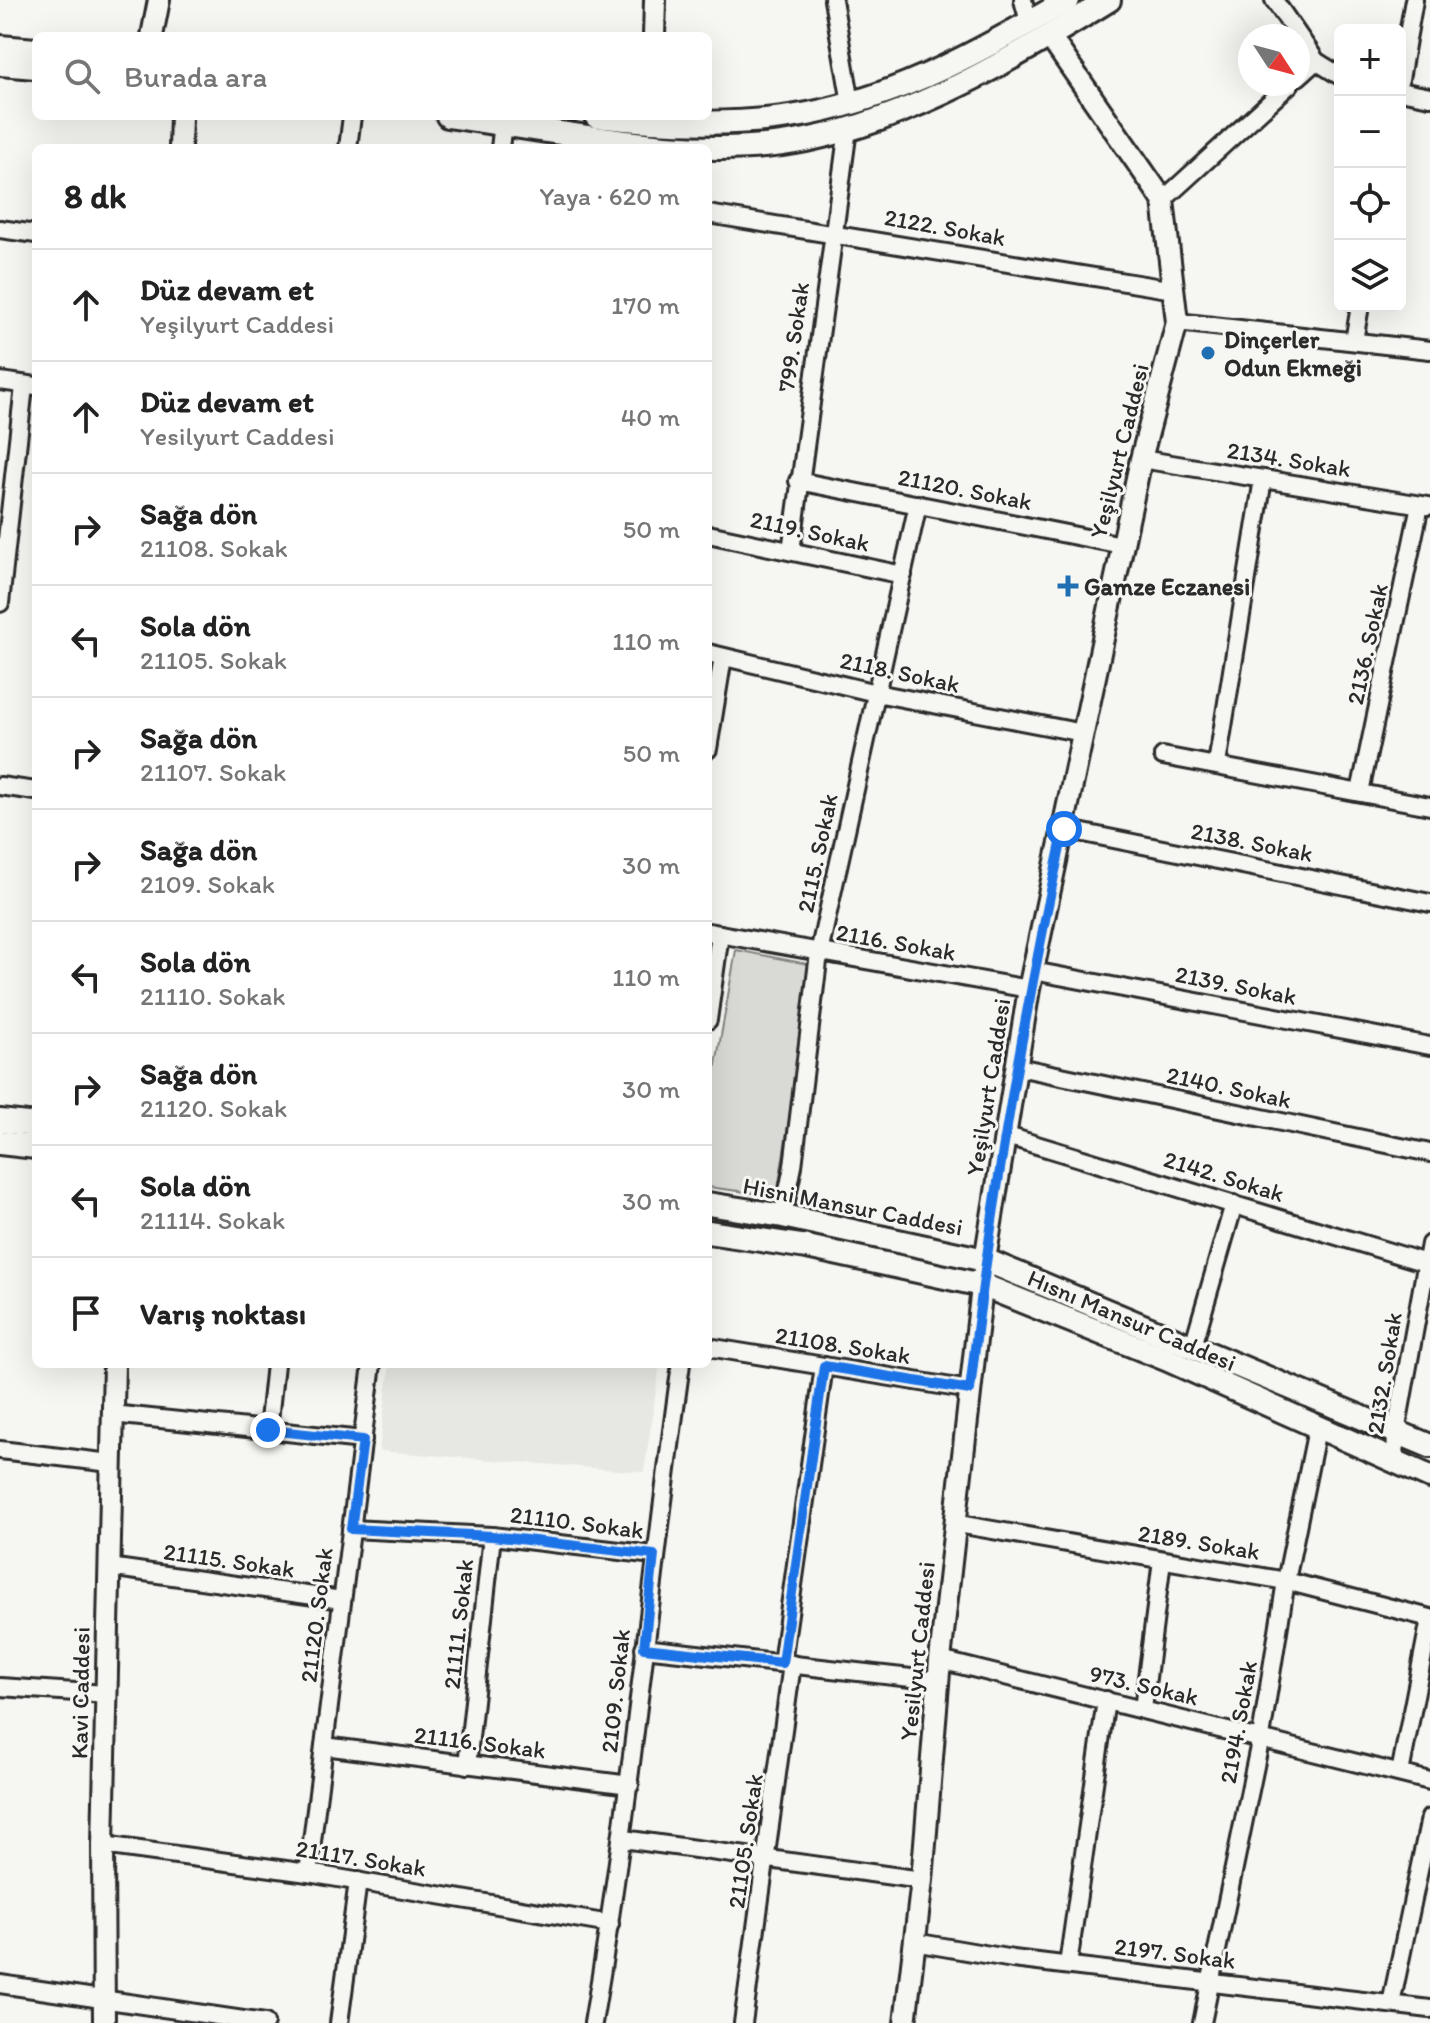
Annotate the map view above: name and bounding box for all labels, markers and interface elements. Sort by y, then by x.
north arrow [1238,24,1310,96]
map controls [1334,24,1406,312]
button: + [1334,24,1406,96]
search box [32,32,712,120]
icon: search [60,54,104,98]
text: Burada ara [124,58,267,95]
button: − [1334,96,1406,168]
button: locate [1334,168,1406,240]
text: 8 dk [64,176,126,217]
text: Yaya · 620 m [540,180,680,212]
street label: 2122. Sokak [882,202,1008,252]
button: layers [1334,240,1406,312]
text: Düz devam et [140,271,314,308]
street label: 799. Sokak [771,280,815,394]
icon: ahead [64,283,108,327]
text: 170 m [611,289,680,321]
text: Yeşilyurt Caddesi [140,308,334,340]
place label: Dinçerler Odun Ekmeği [1224,325,1362,383]
marker: Dinçerler Odun Ekmeği [1199,344,1217,362]
street label: Yeşilyurt Caddesi [1083,361,1155,541]
text: Düz devam et [140,383,314,420]
icon: ahead [64,395,108,439]
text: 40 m [621,401,680,433]
text: Yesilyurt Caddesi [140,420,335,452]
street label: 2134. Sokak [1225,435,1353,483]
street label: 21120. Sokak [896,462,1034,516]
text: Sağa dön [140,495,257,532]
street label: 2119. Sokak [748,504,872,558]
icon: right [64,507,108,551]
text: 50 m [623,513,680,545]
text: 21108. Sokak [140,532,288,564]
place label: Gamze Eczanesi [1084,572,1250,601]
marker: Gamze Eczanesi [1059,577,1077,595]
street label: 2136. Sokak [1340,581,1394,707]
text: Sola dön [140,607,251,644]
icon: left [64,619,108,663]
text: 110 m [612,625,680,657]
text: 21105. Sokak [140,644,287,676]
street label: 2118. Sokak [838,645,962,699]
text: Sağa dön [140,719,257,756]
icon: right [64,731,108,775]
text: 50 m [623,737,680,769]
text: 21107. Sokak [140,756,286,788]
street label: 2115. Sokak [790,791,844,915]
route start [1046,811,1082,847]
street label: 2138. Sokak [1189,816,1315,868]
text: Sağa dön [140,831,257,868]
icon: right [64,843,108,887]
text: 30 m [622,849,680,881]
text: 2109. Sokak [140,868,275,900]
street label: 2116. Sokak [834,917,958,967]
text: Sola dön [140,943,251,980]
icon: left [64,955,108,999]
street label: 2139. Sokak [1173,959,1299,1011]
text: 110 m [612,961,680,993]
text: 21110. Sokak [140,980,286,1012]
street label: Yeşilyurt Caddesi [960,996,1016,1178]
text: Sağa dön [140,1055,257,1092]
street label: 2140. Sokak [1164,1060,1294,1114]
icon: right [64,1067,108,1111]
text: 30 m [622,1073,680,1105]
text: 21120. Sokak [140,1092,287,1124]
street label: 2142. Sokak [1160,1144,1288,1208]
text: Sola dön [140,1167,251,1204]
street label: Hisni Mansur Caddesi [741,1170,965,1242]
icon: left [64,1179,108,1223]
text: 30 m [622,1185,680,1217]
text: 21114. Sokak [140,1204,285,1236]
street label: Hısnı Mansur Caddesi [1023,1263,1241,1377]
icon: arrive [64,1291,108,1335]
text: Varış noktası [140,1295,306,1332]
street label: 2132. Sokak [1360,1310,1408,1436]
street label: 21108. Sokak [773,1320,913,1370]
route end [250,1412,286,1448]
street label: 21110. Sokak [509,1499,645,1545]
street label: 2189. Sokak [1136,1518,1262,1566]
street label: 21115. Sokak [162,1536,296,1584]
street label: 21120. Sokak [293,1546,339,1684]
street label: 21111. Sokak [437,1557,479,1691]
street label: Yesilyurt Caddesi [893,1560,941,1742]
street label: Kavi Caddesi [64,1627,96,1759]
street label: 2109. Sokak [594,1628,636,1754]
street label: 973. Sokak [1087,1658,1201,1712]
street label: 2194. Sokak [1213,1658,1263,1786]
street label: 21116. Sokak [413,1720,547,1764]
street label: 21105. Sokak [721,1772,769,1910]
street label: 21117. Sokak [294,1833,428,1883]
street label: 2197. Sokak [1113,1931,1237,1975]

